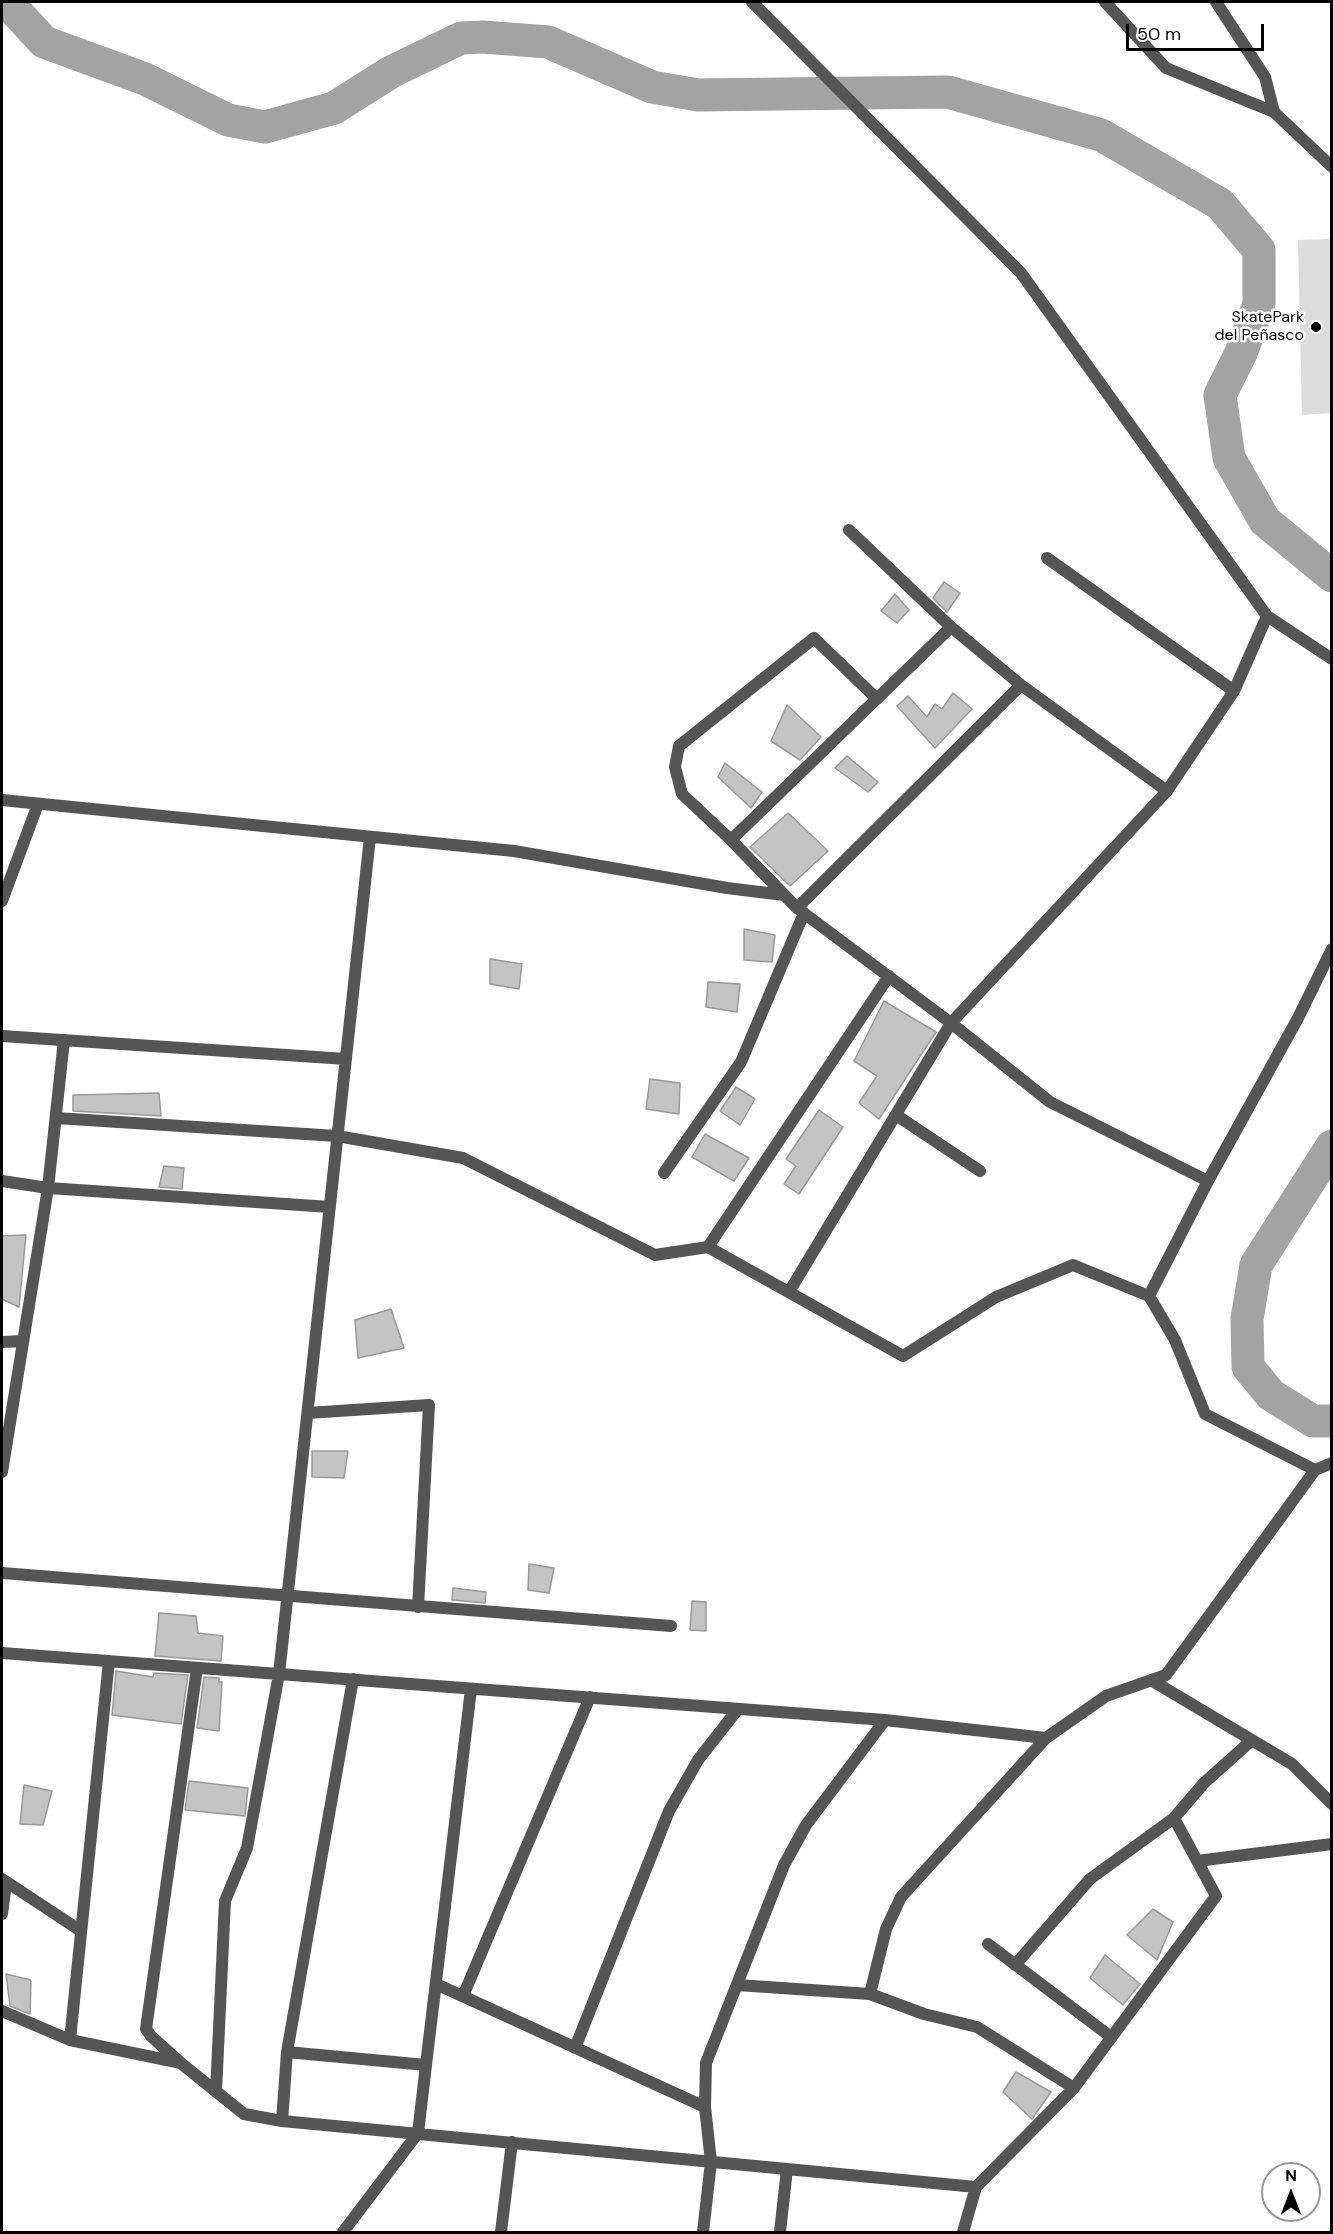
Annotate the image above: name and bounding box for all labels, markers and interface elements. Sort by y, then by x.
scale bar [1129,12,1267,50]
text: 50 m [1137,22,1181,46]
place label: SkatePark del Peñasco [1215,308,1304,346]
marker: SkatePark del Peñasco [1309,320,1323,334]
north arrow [1261,2162,1321,2222]
text: N [1285,2165,1297,2186]

